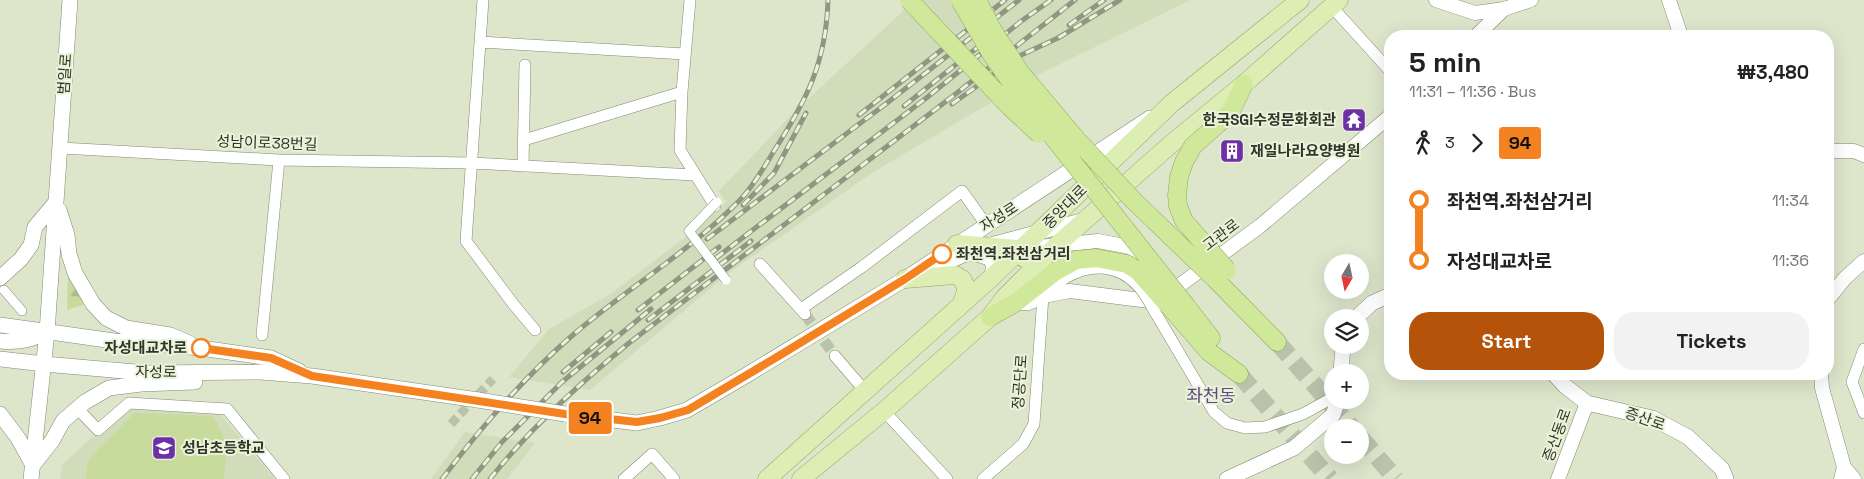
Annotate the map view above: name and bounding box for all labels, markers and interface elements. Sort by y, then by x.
text: 5 min [1409,44,1482,80]
street label: 범일로 [54,53,75,95]
text: ₩3,480 [1737,60,1809,85]
text: 11:31 – 11:36 · Bus [1409,81,1536,102]
temple icon: 한국SGI수정문화회관 [1341,107,1367,133]
place label: 한국SGI수정문화회관 [1203,110,1336,129]
icon: walk [1409,129,1437,157]
icon: forward [1463,129,1491,157]
street label: 성남이로38번길 [216,131,318,154]
text: 94 [1509,131,1531,154]
text: 3 [1445,132,1455,153]
building icon: 재일나라요양병원 [1219,138,1245,164]
place label: 재일나라요양병원 [1250,141,1360,160]
street label: 중앙대로 [1038,180,1091,233]
text: 좌천역.좌천삼거리 [1447,189,1593,214]
text: 11:34 [1772,190,1809,211]
street label: 자성로 [976,197,1021,236]
street label: 고관로 [1198,215,1243,255]
marker: 좌천역.좌천삼거리 [932,244,952,264]
place label: 좌천역.좌천삼거리 [956,244,1071,263]
text: 자성대교차로 [1447,249,1552,274]
text: 11:36 [1772,250,1809,271]
north arrow [1324,254,1369,299]
map controls [1324,254,1369,464]
button: layers [1324,309,1369,354]
button: Start [1409,312,1604,370]
button: Tickets [1614,312,1809,370]
place label: 자성대교차로 [104,338,187,357]
marker: 자성대교차로 [191,338,211,358]
street label: 정공단로 [1008,354,1031,410]
street label: 자성로 [135,362,177,381]
button: + [1324,364,1369,409]
district label: 좌천동 [1186,384,1236,407]
line badge: 94 [568,402,612,434]
street label: 증산로 [1622,403,1668,434]
text: 94 [579,406,601,429]
street label: 증산동로 [1538,406,1575,464]
button: − [1324,419,1369,464]
school or university icon: 성남초등학교 [151,435,177,461]
place label: 성남초등학교 [182,438,265,457]

